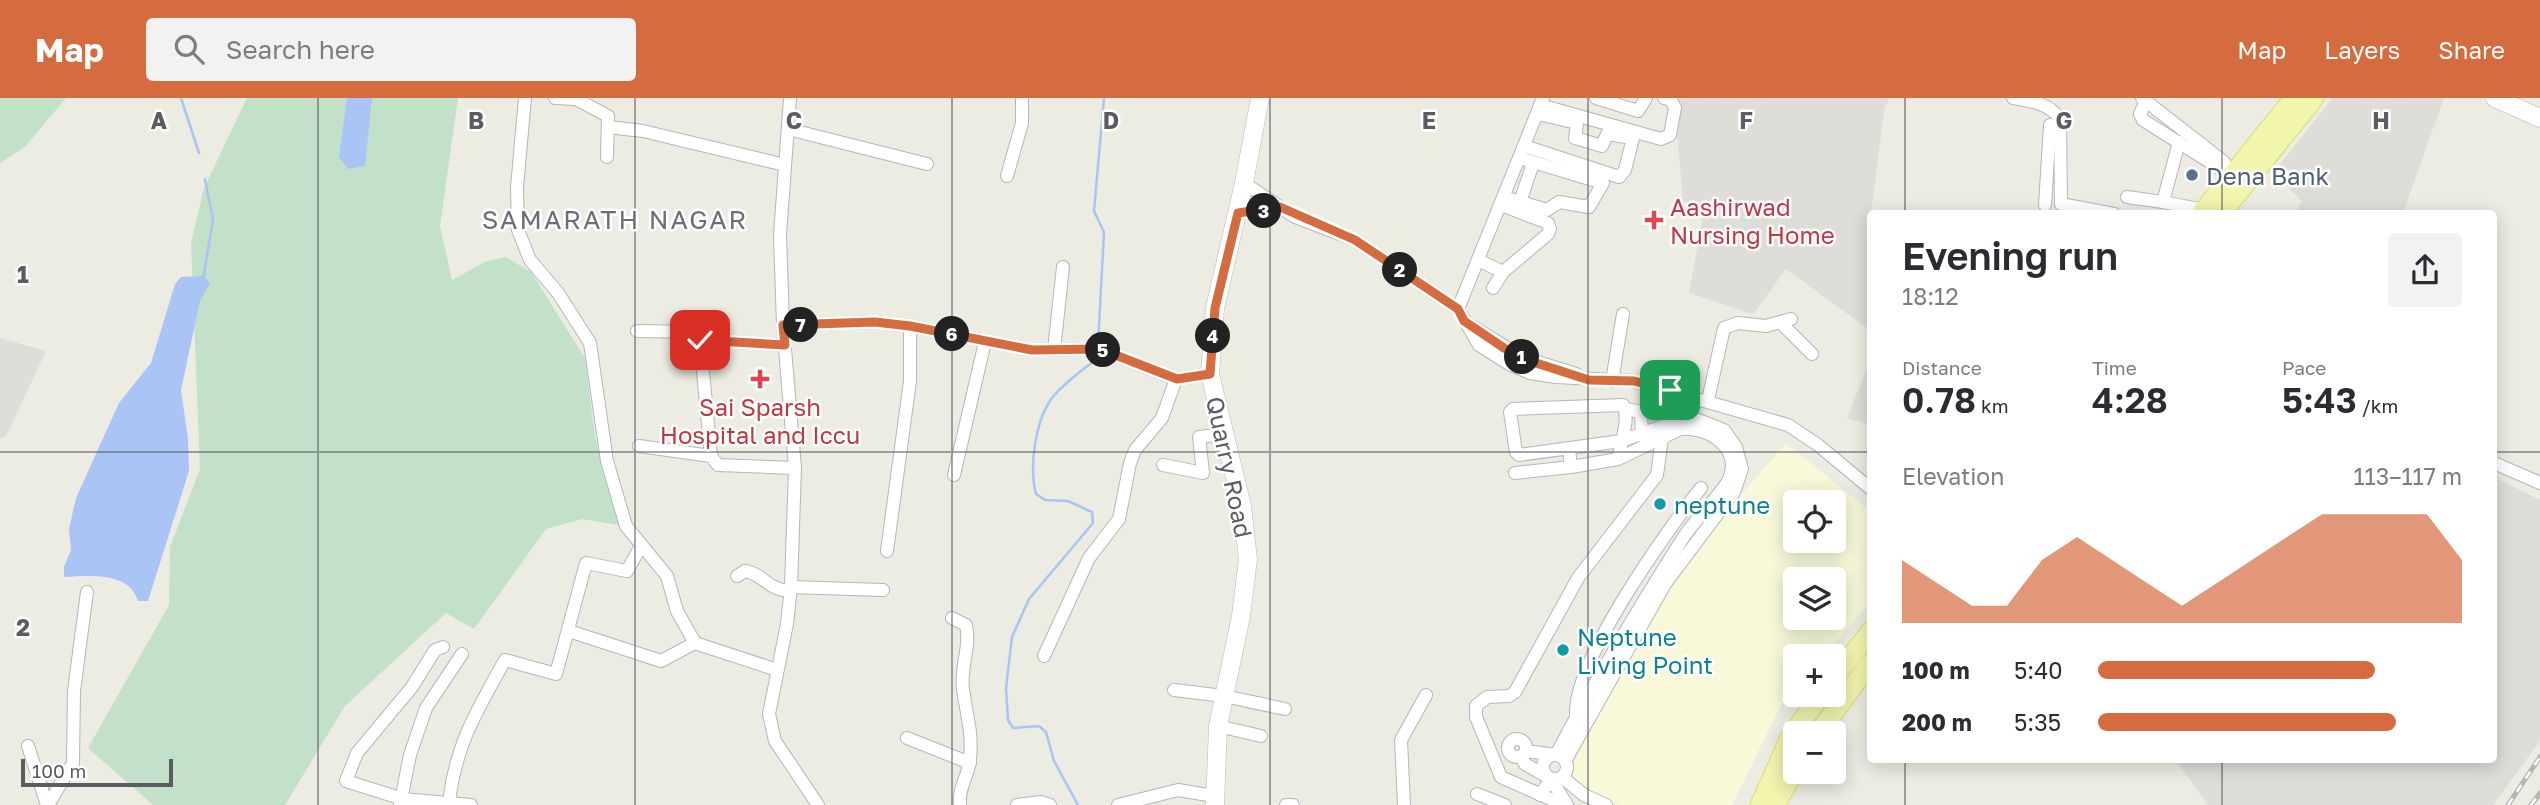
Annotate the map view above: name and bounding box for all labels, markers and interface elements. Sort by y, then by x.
search box [146,18,636,81]
text: Map [35,30,104,69]
icon: search [170,30,208,68]
text: Search here [226,34,375,65]
text: Map [2237,35,2286,64]
text: Layers [2324,35,2400,64]
text: Share [2438,35,2505,64]
text: A [151,106,168,134]
text: B [468,106,484,134]
text: C [786,106,802,134]
text: D [1103,106,1119,134]
text: E [1422,106,1436,134]
text: F [1739,106,1753,134]
text: G [2056,106,2072,134]
text: H [2372,106,2390,134]
place label: Dena Bank [2206,161,2329,190]
marker: Dena Bank [2184,167,2200,183]
place label: Aashirwad Nursing Home [1670,192,1835,249]
pin: 3 [1246,194,1282,228]
text: 3 [1258,199,1269,222]
district label: SAMARATH NAGAR [482,204,748,235]
marker: Aashirwad Nursing Home [1644,210,1664,230]
text: Evening run [1902,233,2118,278]
button: share [2388,233,2462,307]
pin: 2 [1382,252,1418,288]
text: 2 [1394,258,1405,281]
text: 1 [17,260,29,288]
text: 18:12 [1902,282,1959,310]
pin: 7 [784,308,818,342]
pin [670,310,730,370]
text: 7 [795,313,806,336]
pin: 6 [934,316,970,352]
pin: 4 [1196,318,1230,354]
icon: check [681,321,719,359]
text: 6 [945,322,958,345]
text: 4 [1207,324,1218,347]
pin: 5 [1086,332,1120,368]
text: 5 [1097,338,1108,361]
pin: 1 [1504,340,1540,374]
text: 1 [1517,345,1526,368]
text: Distance [1902,356,1982,379]
text: Time [2092,356,2137,379]
text: Pace [2282,356,2326,379]
pin [1640,360,1700,420]
marker: Sai Sparsh Hospital and Iccu [750,369,770,389]
icon: arrive [1651,371,1689,409]
text: 0.78 [1902,379,1976,421]
text: 4:28 [2092,379,2168,421]
text: 5:43 [2282,379,2357,421]
place label: Sai Sparsh Hospital and Iccu [660,392,860,449]
street label: Quarry Road [1201,394,1259,540]
text: km [1976,394,2008,417]
text: /km [2357,394,2398,417]
text: Elevation [1902,462,2004,490]
text: 113–117 m [2353,462,2462,490]
place label: neptune [1674,490,1770,519]
map controls [1783,490,1846,784]
button: locate [1783,490,1846,553]
marker: neptune [1652,496,1668,512]
button: layers [1783,567,1846,630]
text: 2 [16,613,30,641]
place label: Neptune Living Point [1577,622,1713,679]
marker: Neptune Living Point [1555,642,1571,658]
button: + [1783,644,1846,707]
text: 100 m [1902,656,1970,684]
text: 5:40 [2014,656,2063,684]
text: 200 m [1902,708,1972,736]
text: 5:35 [2014,708,2061,736]
button: − [1783,721,1846,784]
scale bar [21,756,173,788]
text: 100 m [32,759,86,782]

